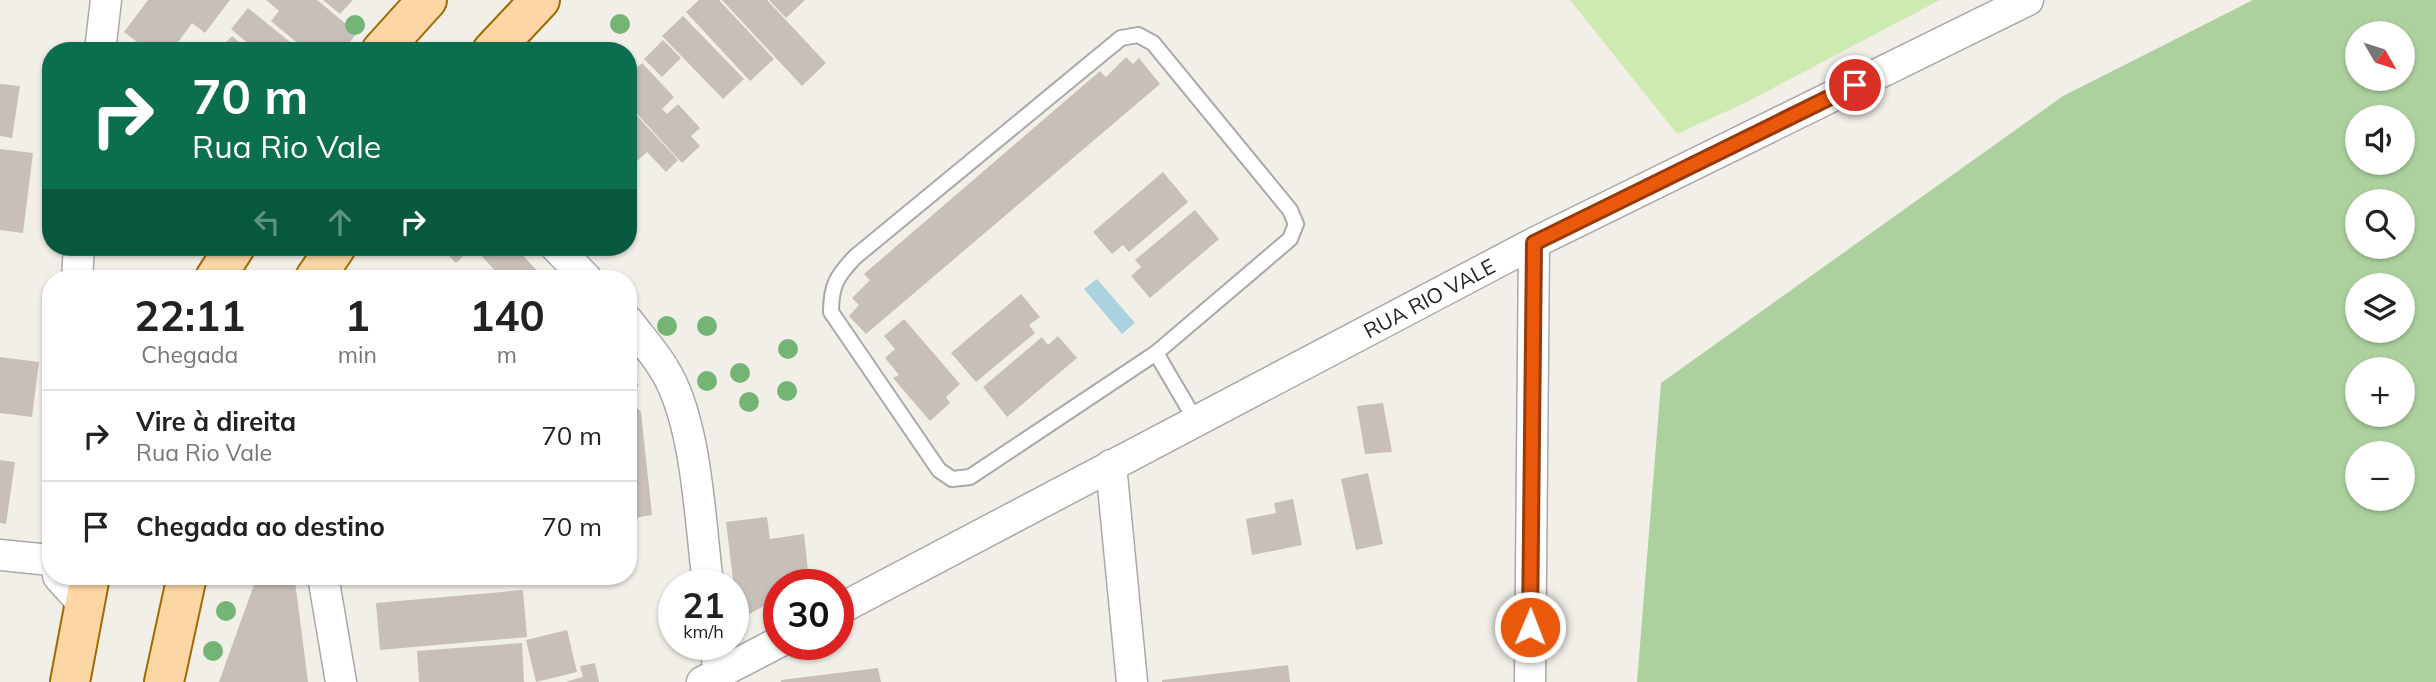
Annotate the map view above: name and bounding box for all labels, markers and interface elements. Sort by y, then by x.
north arrow [2345,21,2415,91]
map controls [2345,21,2415,511]
pin [1825,55,1885,115]
text: 70 m [192,65,308,126]
icon: arrive [1836,66,1874,104]
icon: right [77,70,168,161]
button: sound [2345,105,2415,175]
text: Rua Rio Vale [192,126,381,166]
button: search [2345,189,2415,259]
icon: left [248,203,286,241]
icon: ahead [321,203,359,241]
icon: right [394,203,432,241]
street label: RUA RIO VALE [1359,252,1499,344]
button: layers [2345,273,2415,343]
text: 22:11 [134,289,245,342]
text: 1 [345,289,370,342]
text: 140 [469,289,545,342]
text: Chegada [141,340,238,369]
text: min [338,340,377,369]
text: m [497,340,517,369]
button: + [2345,357,2415,427]
text: Vire à direita [136,405,296,438]
icon: right [77,417,115,455]
text: 70 m [541,419,602,452]
text: Rua Rio Vale [136,438,272,467]
button: − [2345,441,2415,511]
icon: arrive [77,508,115,546]
text: Chegada ao destino [136,510,385,543]
text: 70 m [541,510,602,543]
speed limit sign: 30 [763,569,854,660]
text: 21 [682,583,725,627]
position arrow [1493,590,1567,664]
text: km/h [683,620,724,643]

